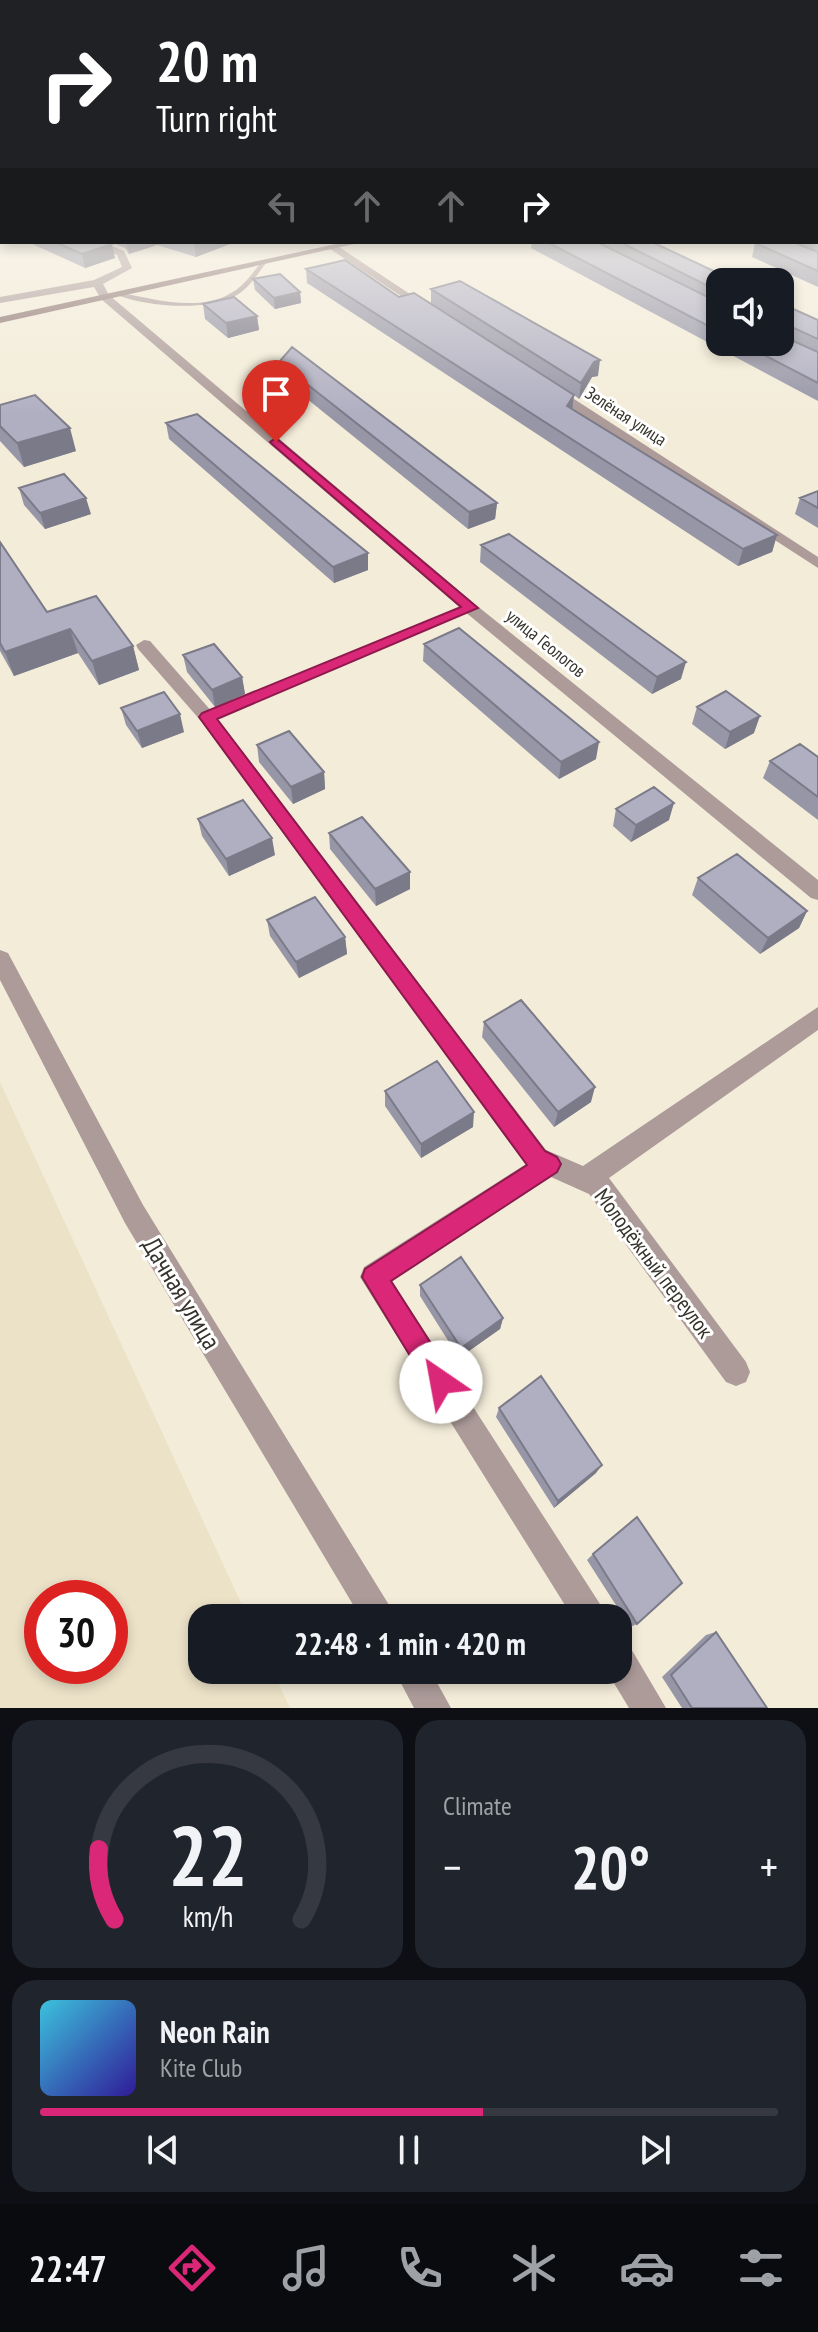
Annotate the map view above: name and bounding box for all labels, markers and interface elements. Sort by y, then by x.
text: 20 m [156,25,258,97]
icon: right [24,32,128,136]
text: Turn right [156,95,277,142]
icon: left [261,184,305,228]
icon: ahead [345,184,389,228]
icon: ahead [429,184,473,228]
icon: right [513,184,557,228]
map controls [706,268,794,356]
button: sound [706,268,794,356]
pin [242,360,310,442]
icon: arrive [254,372,298,416]
street label: Зелёная улица [581,381,671,451]
street label: улица Геологов [502,604,590,682]
street label: Молодёжный переулок [589,1183,720,1344]
street label: Дачная улица [136,1231,228,1355]
position arrow [399,1340,483,1424]
speed limit sign: 30 [24,1580,128,1684]
text: 22:48 · 1 min · 420 m [294,1624,526,1663]
text: Climate [443,1789,512,1822]
text: 22 [168,1801,247,1909]
text: 20° [571,1828,650,1906]
text: − [443,1838,461,1895]
text: + [760,1838,778,1895]
text: km/h [182,1898,233,1935]
text: Neon Rain [160,2012,270,2051]
text: Kite Club [160,2051,242,2084]
icon: previous [141,2128,185,2172]
icon: pause [387,2128,431,2172]
icon: next [633,2128,677,2172]
icon: directions [164,2240,220,2296]
icon: music [278,2240,334,2296]
icon: phone [392,2240,448,2296]
icon: climate [506,2240,562,2296]
icon: car [619,2240,675,2296]
icon: filters [733,2240,789,2296]
text: 22:47 [29,2245,107,2292]

